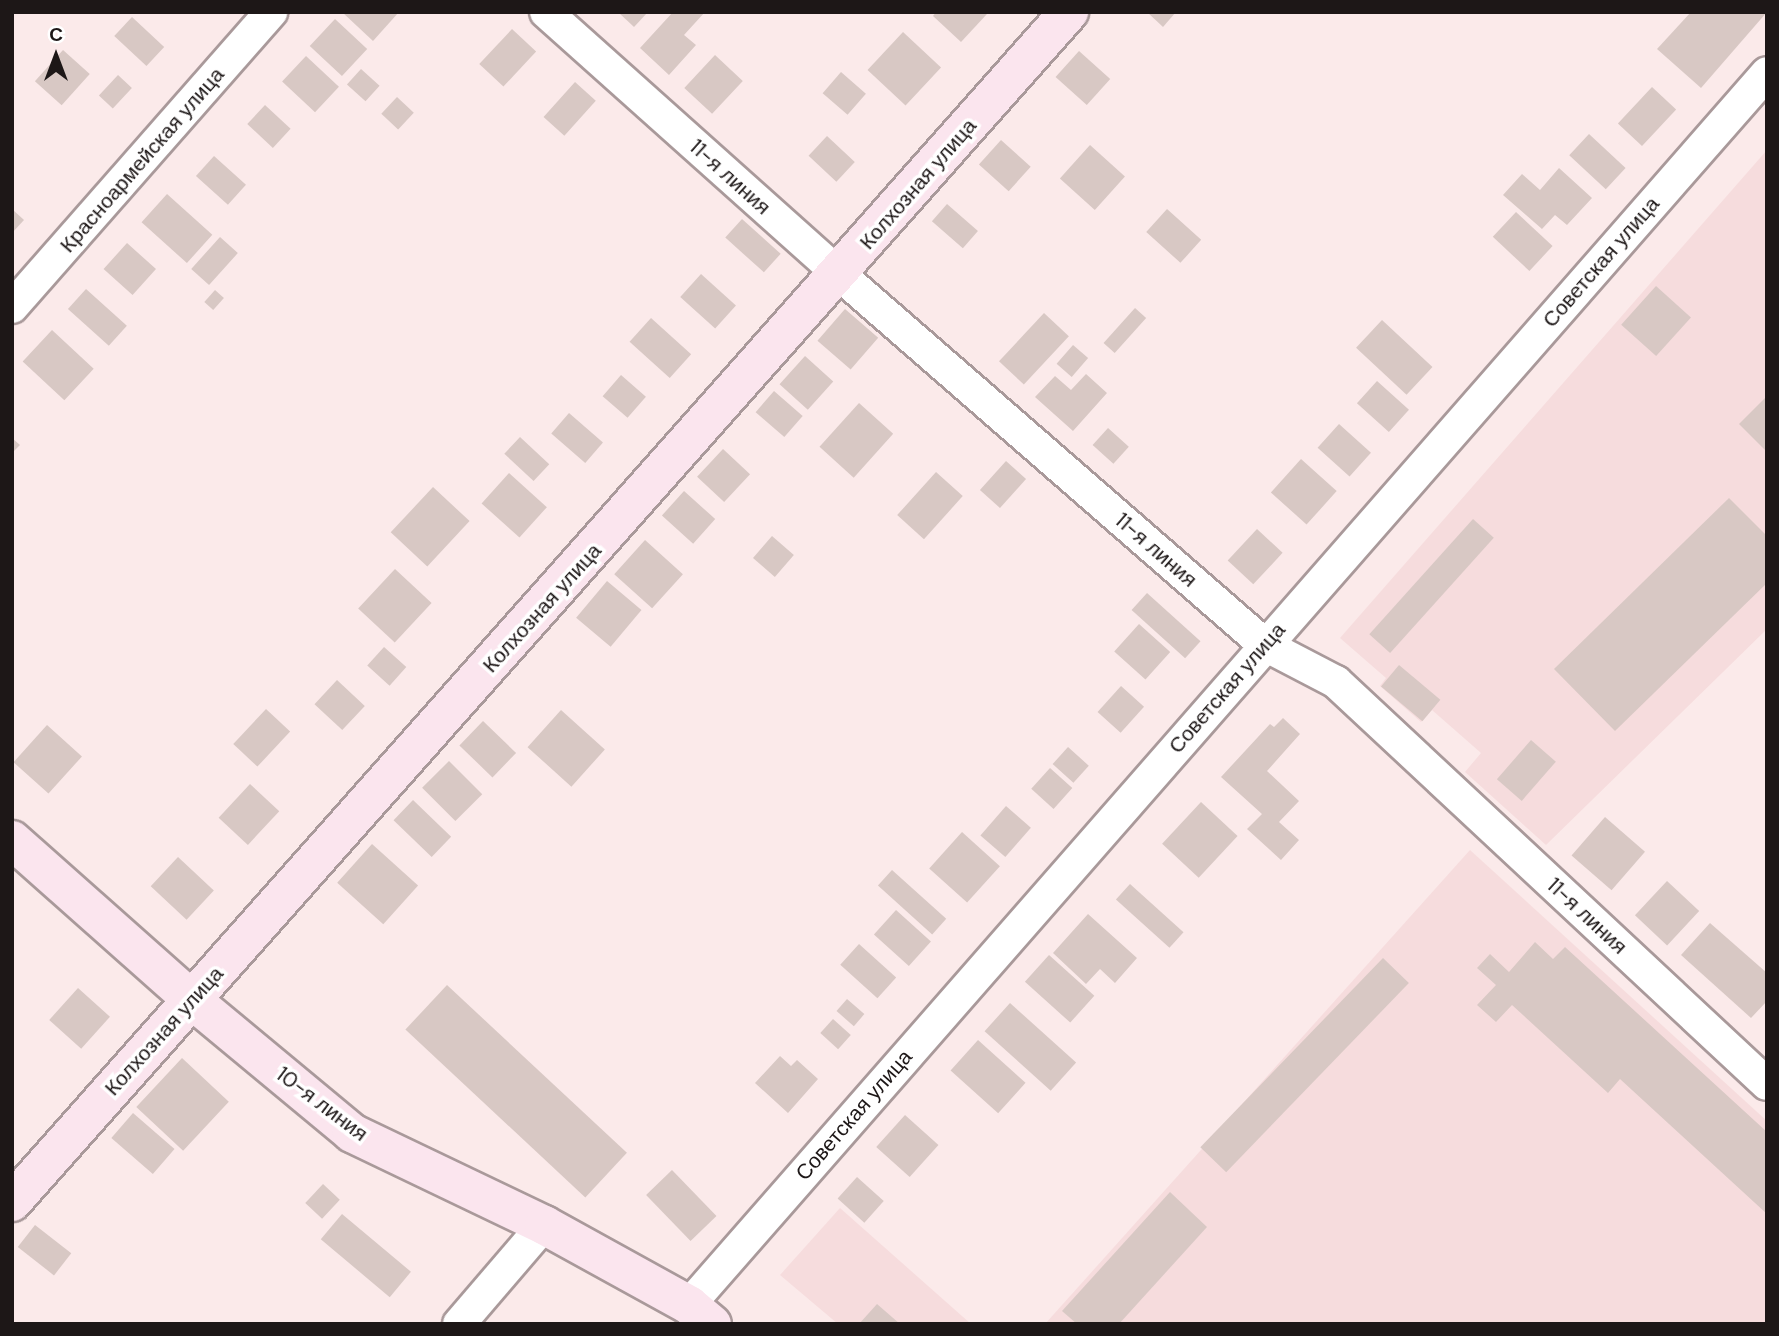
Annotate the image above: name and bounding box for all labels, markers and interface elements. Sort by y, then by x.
north arrow [21,21,91,91]
text: С [49,22,63,47]
street label: Красноармейская улица [55,62,229,258]
street label: Колхозная улица [854,113,982,255]
street label: 11-я линия [684,134,776,220]
street label: Советская улица [1537,192,1665,332]
street label: 11-я линия [1110,508,1202,592]
street label: Колхозная улица [477,538,607,678]
street label: Советская улица [1163,618,1291,758]
street label: 11-я линия [1542,873,1632,959]
street label: Колхозная улица [99,961,229,1101]
street label: Советская улица [790,1045,918,1185]
street label: 10-я линия [271,1061,373,1147]

